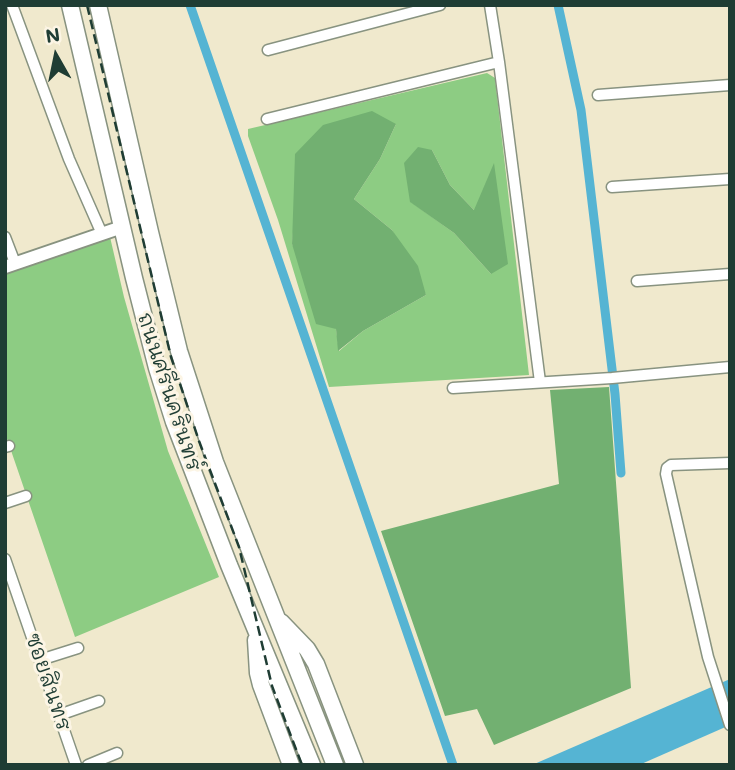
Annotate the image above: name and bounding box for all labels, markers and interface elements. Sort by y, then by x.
north arrow [21,21,91,91]
text: N [44,21,62,48]
street label: ถนนศรีนครินทร์ [131,309,207,475]
street label: ซอยสินทร [20,630,76,734]

